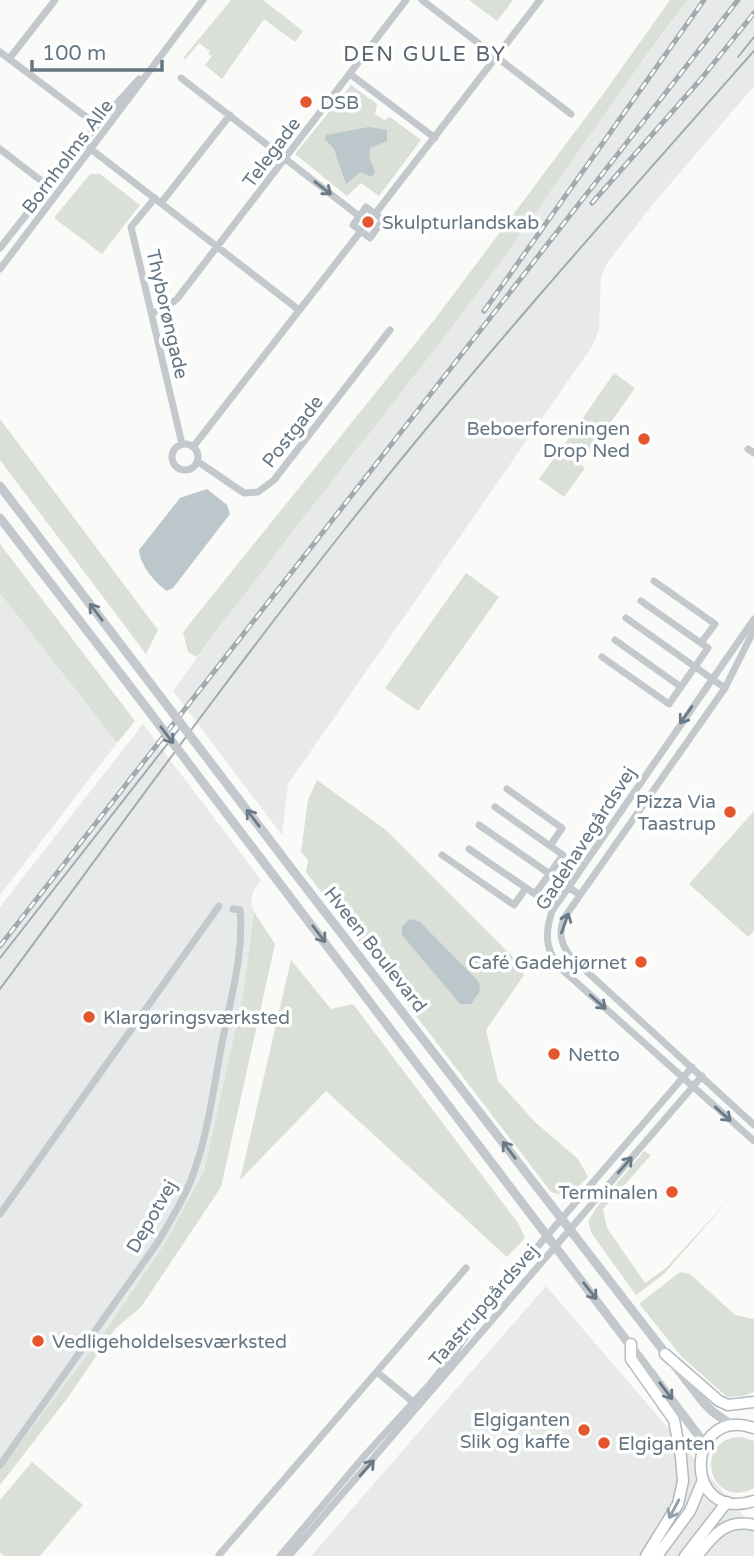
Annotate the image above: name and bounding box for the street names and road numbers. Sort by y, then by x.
street label: Bornholms Alle [18,95,118,218]
street label: Telegade [238,113,305,192]
street label: Thyborøngade [141,247,193,381]
street label: Postgade [258,391,328,472]
street label: Gadehavegårdsvej [531,763,640,914]
street label: Hveen Boulevard [319,882,431,1017]
street label: Depotvej [122,1176,182,1257]
street label: Taastrupgårdsvej [425,1240,543,1371]

